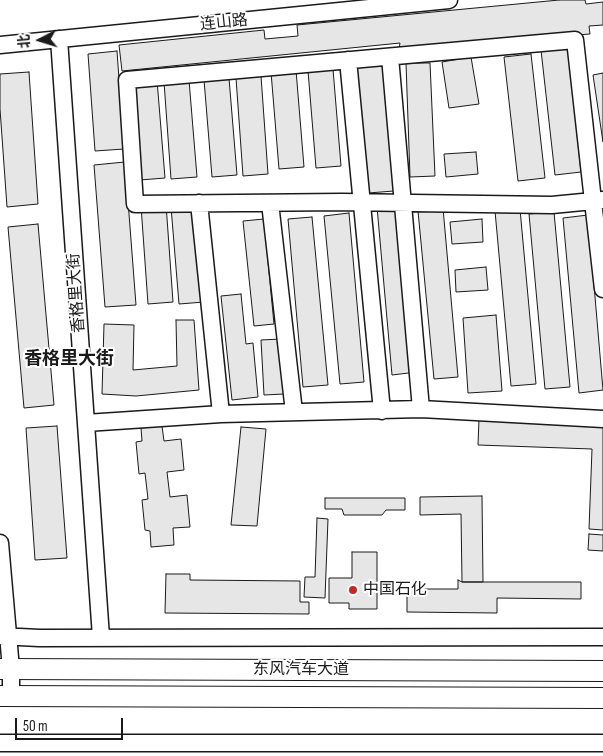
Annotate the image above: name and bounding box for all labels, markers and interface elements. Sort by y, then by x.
street label: 连山路 [199,11,249,35]
north arrow [15,15,65,65]
text: 北 [15,34,34,49]
street label: 香格里大街 [65,252,89,334]
district label: 香格里大街 [24,348,114,370]
place label: 中国石化 [363,580,427,600]
marker: 中国石化 [347,584,359,596]
street label: 东风汽车大道 [253,660,349,680]
scale bar [18,708,125,740]
text: 50 m [23,717,48,736]

